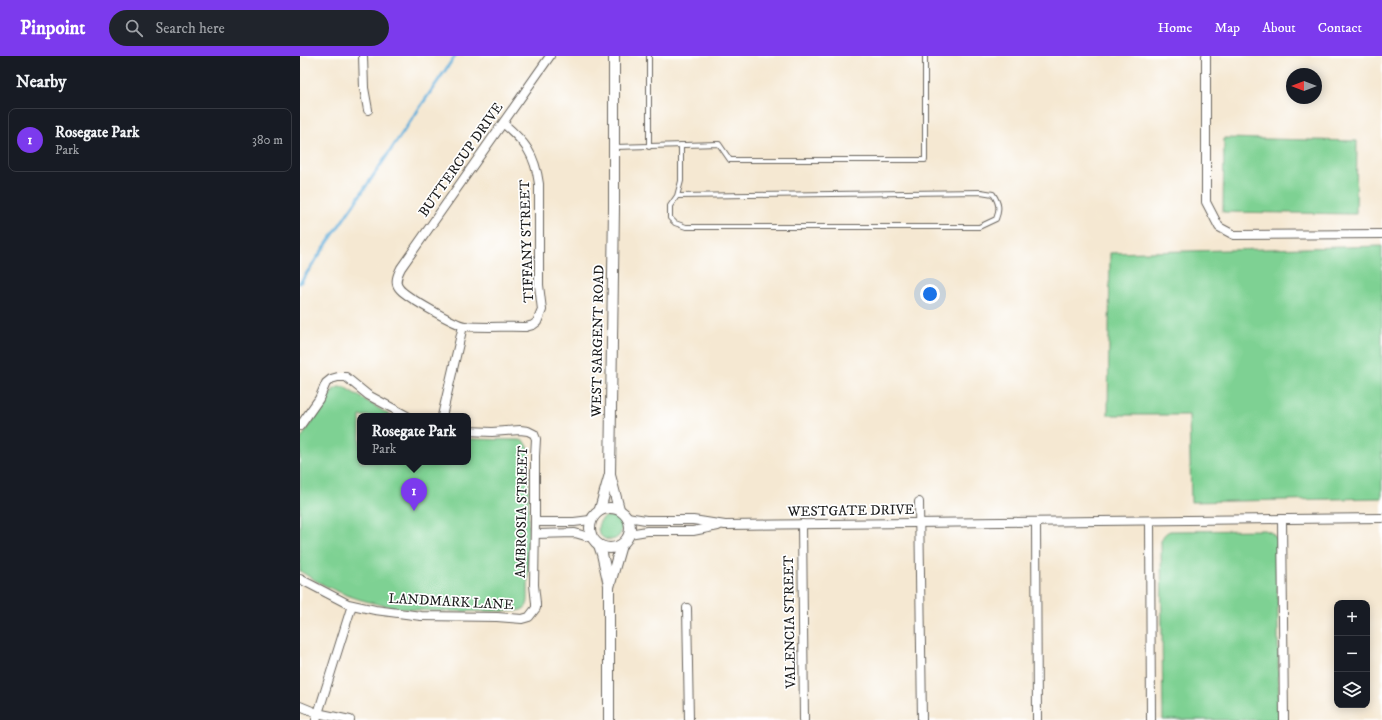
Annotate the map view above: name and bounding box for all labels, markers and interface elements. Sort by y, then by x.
search box [109,10,389,46]
text: Pinpoint [20,17,85,40]
icon: search [123,17,145,39]
text: Search here [155,19,225,38]
text: Home [1158,19,1192,37]
text: Map [1214,19,1240,37]
text: About [1262,19,1296,37]
text: Contact [1318,19,1362,37]
north arrow [1286,68,1322,104]
text: Nearby [16,71,66,93]
street label: BUTTERCUP DRIVE [415,99,507,221]
text: Rosegate Park [55,123,139,142]
text: 1 [28,132,32,148]
text: 380 m [252,132,283,148]
text: Park [55,142,79,158]
street label: TIFFANY STREET [516,179,538,303]
street label: WEST SARGENT ROAD [588,265,608,418]
your location [920,284,940,304]
popup [357,413,471,465]
text: Rosegate Park [372,422,456,441]
text: Park [372,441,396,457]
street label: AMBROSIA STREET [512,445,532,578]
pin: 1 [401,478,427,511]
street label: WESTGATE DRIVE [787,501,915,521]
street label: VALENCIA STREET [780,555,800,690]
street label: LANDMARK LANE [388,590,514,614]
map controls [1334,600,1370,708]
button: + [1334,600,1370,636]
button: − [1334,636,1370,672]
button: layers [1334,672,1370,708]

